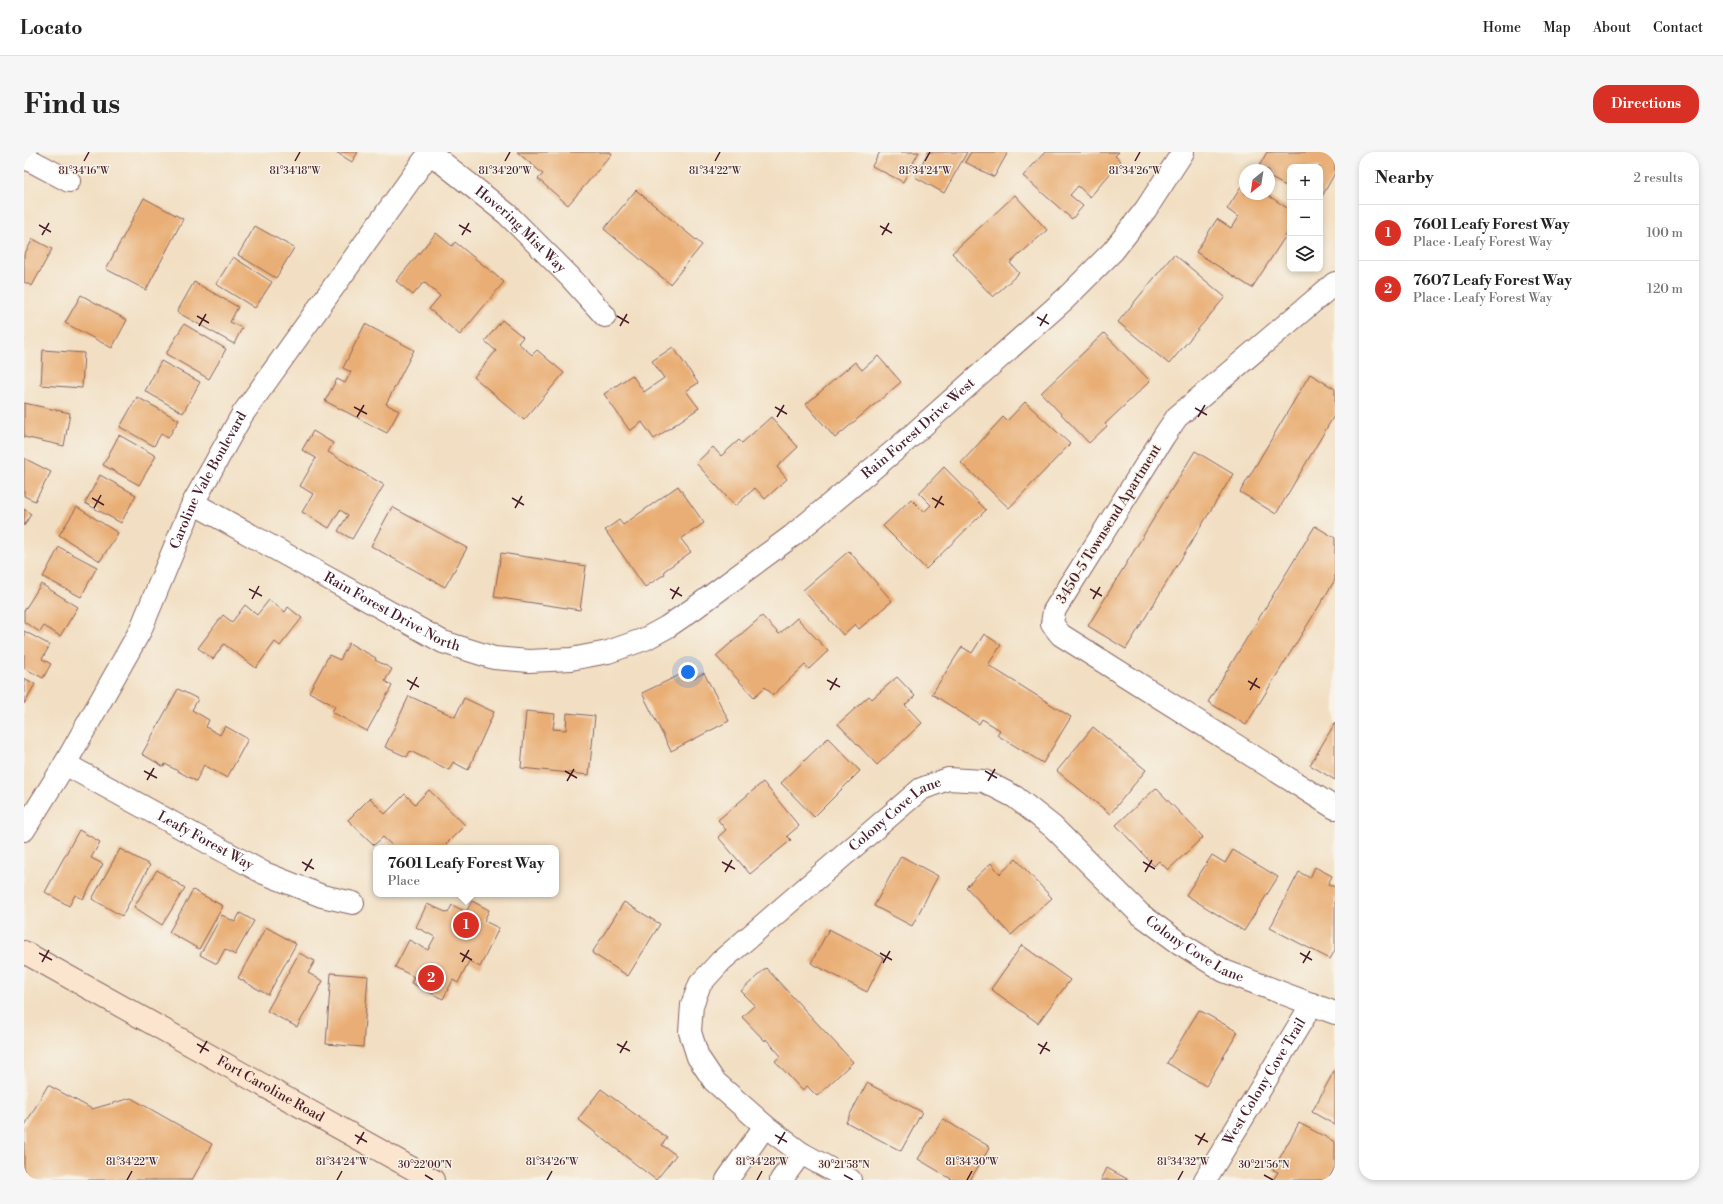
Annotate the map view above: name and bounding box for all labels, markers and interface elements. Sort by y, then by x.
text: Locato [20,16,82,40]
text: Home [1483,19,1521,37]
text: Map [1543,19,1571,37]
text: About [1593,19,1631,37]
text: Contact [1653,19,1703,37]
button: Directions [1593,85,1699,123]
text: Find us [24,87,120,122]
north arrow [1239,164,1275,200]
map controls [1287,164,1323,272]
button: + [1287,164,1323,200]
text: 81°34'16"W [59,165,110,177]
text: 81°34'18"W [270,165,321,177]
text: 81°34'20"W [478,165,532,177]
text: 81°34'22"W [689,165,742,177]
text: 81°34'24"W [899,165,952,177]
text: 81°34'26"W [1109,165,1162,177]
text: Nearby [1375,167,1434,189]
text: 2 results [1634,170,1683,186]
street label: Hovering Mist Way [471,183,570,277]
button: − [1287,200,1323,236]
text: 7601 Leafy Forest Way [1413,215,1570,234]
text: 1 [1385,225,1391,241]
text: 100 m [1647,225,1683,241]
text: Place · Leafy Forest Way [1413,234,1552,250]
button: layers [1287,236,1323,272]
text: 7607 Leafy Forest Way [1413,271,1572,290]
text: 2 [1384,281,1392,297]
text: 120 m [1647,281,1683,297]
text: Place · Leafy Forest Way [1413,290,1552,306]
street label: Rain Forest Drive West [858,374,979,483]
street label: Caroline Vale Boulevard [166,408,251,552]
street label: 3450-5 Townsend Apartment [1052,441,1166,607]
street label: Rain Forest Drive North [320,568,463,656]
your location [678,662,698,682]
street label: Colony Cove Lane [845,773,944,856]
street label: Leafy Forest Way [154,807,257,875]
popup [373,845,559,897]
text: 7601 Leafy Forest Way [388,854,544,873]
text: Place [388,873,420,889]
pin: 1 [453,910,479,940]
street label: Colony Cove Lane [1142,912,1246,987]
pin: 2 [418,963,444,993]
street label: West Colony Cove Trail [1219,1015,1310,1149]
street label: Fort Caroline Road [213,1052,327,1127]
text: 81°34'22"W [106,1156,159,1168]
text: 81°34'24"W [316,1156,369,1168]
text: 81°34'26"W [526,1156,579,1168]
text: 81°34'28"W [736,1156,789,1168]
text: 81°34'30"W [946,1156,999,1168]
text: 81°34'32"W [1157,1156,1210,1168]
text: 30°22'00"N [398,1159,453,1171]
text: 30°21'58"N [818,1159,870,1171]
text: 30°21'56"N [1238,1159,1290,1171]

